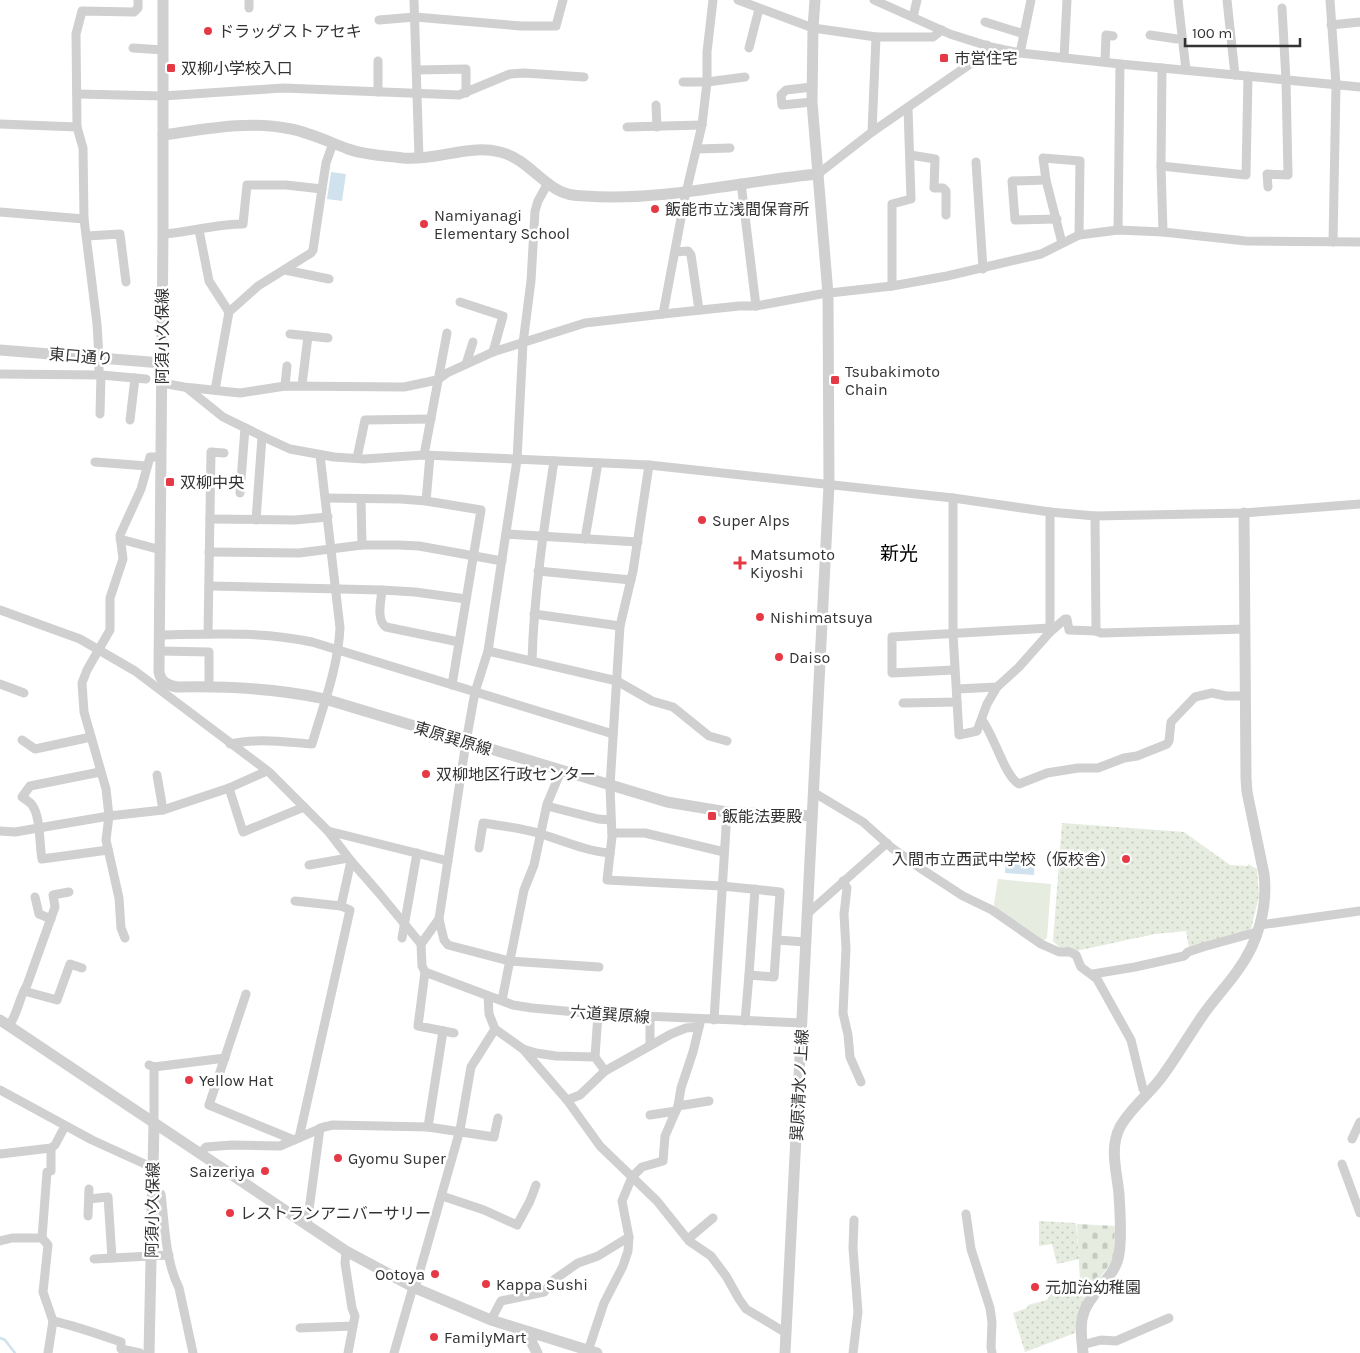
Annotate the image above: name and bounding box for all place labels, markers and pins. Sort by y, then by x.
place label: ドラッグストアセキ [218,22,362,41]
marker: ドラッグストアセキ [202,25,214,37]
place label: 市営住宅 [954,49,1018,68]
marker: 市営住宅 [938,52,950,64]
place label: 双柳小学校入口 [181,59,293,78]
marker: 双柳小学校入口 [165,62,177,74]
place label: 飯能市立浅間保育所 [665,200,809,219]
marker: 飯能市立浅間保育所 [649,203,661,215]
place label: Namiyanagi Elementary School [434,206,570,243]
marker: Namiyanagi Elementary School [418,218,430,230]
place label: Tsubakimoto Chain [845,362,940,399]
marker: Tsubakimoto Chain [829,374,841,386]
place label: 双柳中央 [180,473,244,492]
marker: 双柳中央 [164,476,176,488]
place label: Super Alps [712,511,790,530]
marker: Super Alps [696,514,708,526]
place label: Matsumoto Kiyoshi [750,545,835,582]
marker: Matsumoto Kiyoshi [734,557,746,569]
place label: Nishimatsuya [770,608,873,627]
marker: Nishimatsuya [754,611,766,623]
place label: Daiso [789,648,830,667]
marker: Daiso [773,651,785,663]
place label: 双柳地区行政センター [436,765,596,784]
marker: 双柳地区行政センター [420,768,432,780]
place label: 飯能法要殿 [722,807,802,826]
marker: 飯能法要殿 [706,810,718,822]
place label: 入間市立西武中学校（仮校舎） [892,850,1116,869]
marker: 入間市立西武中学校（仮校舎） [1120,853,1132,865]
place label: Yellow Hat [199,1071,274,1090]
marker: Yellow Hat [183,1074,195,1086]
place label: Gyomu Super [348,1149,446,1168]
marker: Gyomu Super [332,1152,344,1164]
place label: Saizeriya [189,1162,255,1181]
marker: Saizeriya [259,1165,271,1177]
place label: レストランアニバーサリー [240,1204,431,1223]
marker: レストランアニバーサリー [224,1207,236,1219]
place label: Ootoya [375,1265,425,1284]
marker: Ootoya [429,1268,441,1280]
place label: Kappa Sushi [496,1275,588,1294]
marker: Kappa Sushi [480,1278,492,1290]
place label: 元加治幼稚園 [1045,1278,1141,1297]
marker: 元加治幼稚園 [1029,1281,1041,1293]
place label: FamilyMart [444,1328,527,1347]
marker: FamilyMart [428,1331,440,1343]

